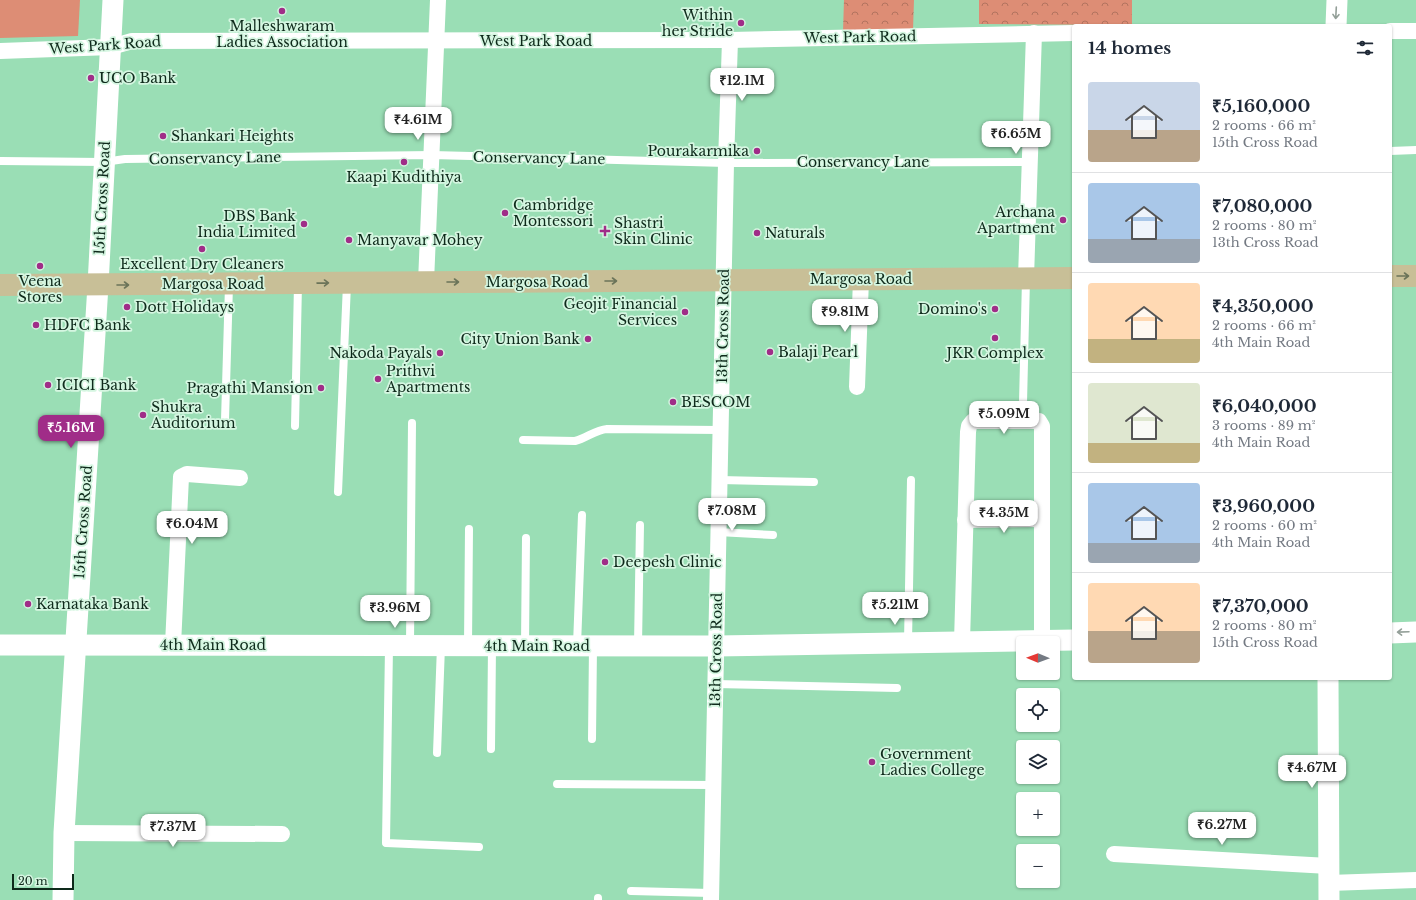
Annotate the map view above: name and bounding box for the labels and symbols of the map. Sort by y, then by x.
marker: Malleshwaram Ladies Association [277,6,287,16]
place label: Within her Stride [662,6,733,40]
one-way arrow [1332,6,1340,19]
place label: Malleshwaram Ladies Association [216,17,348,51]
marker: Within her Stride [736,18,746,28]
street label: West Park Road [803,27,917,47]
street label: West Park Road [47,32,162,58]
street label: West Park Road [479,32,593,50]
pin: ₹12.1M [709,68,775,102]
place label: UCO Bank [99,69,177,87]
marker: UCO Bank [86,73,96,83]
pin: ₹4.61M [385,107,451,141]
pin: ₹6.65M [983,121,1049,155]
place label: Shankari Heights [171,127,294,145]
marker: Shankari Heights [158,131,168,141]
street label: 15th Cross Road [90,140,114,255]
place label: Pourakarmika [648,142,749,160]
marker: Pourakarmika [752,146,762,156]
street label: Conservancy Lane [149,148,281,168]
street label: Conservancy Lane [473,148,605,168]
street label: Conservancy Lane [797,153,929,171]
marker: Kaapi Kudithiya [399,157,409,167]
place label: Kaapi Kudithiya [346,168,462,186]
place label: Cambridge Montessori [513,196,594,230]
place label: Archana Apartment [976,203,1056,237]
place label: DBS Bank India Limited [197,207,297,241]
marker: Cambridge Montessori [500,208,510,218]
place label: Shastri Skin Clinic [614,214,693,248]
marker: Archana Apartment [1058,215,1068,225]
marker: DBS Bank India Limited [299,219,309,229]
place label: Naturals [765,224,825,242]
marker: Shastri Skin Clinic [599,225,611,237]
marker: Naturals [752,228,762,238]
place label: Manyavar Mohey [357,231,483,249]
marker: Manyavar Mohey [344,235,354,245]
marker: Excellent Dry Cleaners [197,244,207,254]
place label: Excellent Dry Cleaners [120,255,284,273]
marker: Veena Stores [35,261,45,271]
street label: 13th Cross Road [713,268,733,383]
street label: Margosa Road [810,270,913,288]
place label: Veena Stores [17,272,62,306]
one-way arrow [1396,272,1409,280]
street label: Margosa Road [486,273,589,291]
street label: Margosa Road [162,275,265,293]
one-way arrow [604,277,617,285]
one-way arrow [446,278,459,286]
one-way arrow [316,279,329,287]
one-way arrow [116,281,129,289]
place label: Geojit Financial Services [564,295,677,329]
place label: Dott Holidays [135,298,234,316]
pin: ₹9.81M [812,299,878,333]
place label: Domino's [918,300,987,318]
marker: Dott Holidays [122,302,132,312]
marker: Domino's [990,304,1000,314]
marker: Geojit Financial Services [680,307,690,317]
place label: HDFC Bank [44,316,131,334]
marker: HDFC Bank [31,320,41,330]
place label: City Union Bank [461,330,580,348]
marker: JKR Complex [990,333,1000,343]
marker: City Union Bank [583,334,593,344]
place label: Balaji Pearl [778,343,859,361]
place label: Nakoda Payals [329,344,432,362]
place label: JKR Complex [945,344,1044,362]
marker: Balaji Pearl [765,347,775,357]
marker: Nakoda Payals [435,348,445,358]
place label: Prithvi Apartments [385,362,470,396]
marker: Prithvi Apartments [373,374,383,384]
place label: ICICI Bank [56,376,137,394]
place label: Pragathi Mansion [186,379,313,397]
marker: ICICI Bank [43,380,53,390]
marker: Pragathi Mansion [316,383,326,393]
place label: BESCOM [681,393,750,411]
marker: BESCOM [668,397,678,407]
place label: Shukra Auditorium [150,398,236,432]
pin: ₹5.09M [971,401,1037,435]
marker: Shukra Auditorium [138,410,148,420]
pin: ₹5.16M [38,415,104,449]
street label: 15th Cross Road [70,464,96,580]
pin: ₹7.08M [699,498,765,532]
pin: ₹4.35M [971,500,1037,534]
pin: ₹6.04M [159,511,225,545]
place label: Deepesh Clinic [613,553,722,571]
marker: Deepesh Clinic [600,557,610,567]
street label: 13th Cross Road [706,592,726,707]
pin: ₹5.21M [862,592,928,626]
place label: Karnataka Bank [36,595,149,613]
pin: ₹3.96M [362,595,428,629]
marker: Karnataka Bank [23,599,33,609]
one-way arrow [1397,629,1410,636]
street label: 4th Main Road [160,636,266,654]
north arrow [1016,636,1060,680]
street label: 4th Main Road [484,637,590,655]
place label: Government Ladies College [880,745,984,779]
pin: ₹4.67M [1279,755,1345,789]
marker: Government Ladies College [867,757,877,767]
pin: ₹6.27M [1189,812,1255,846]
pin: ₹7.37M [140,814,206,848]
scale bar [12,872,74,891]

